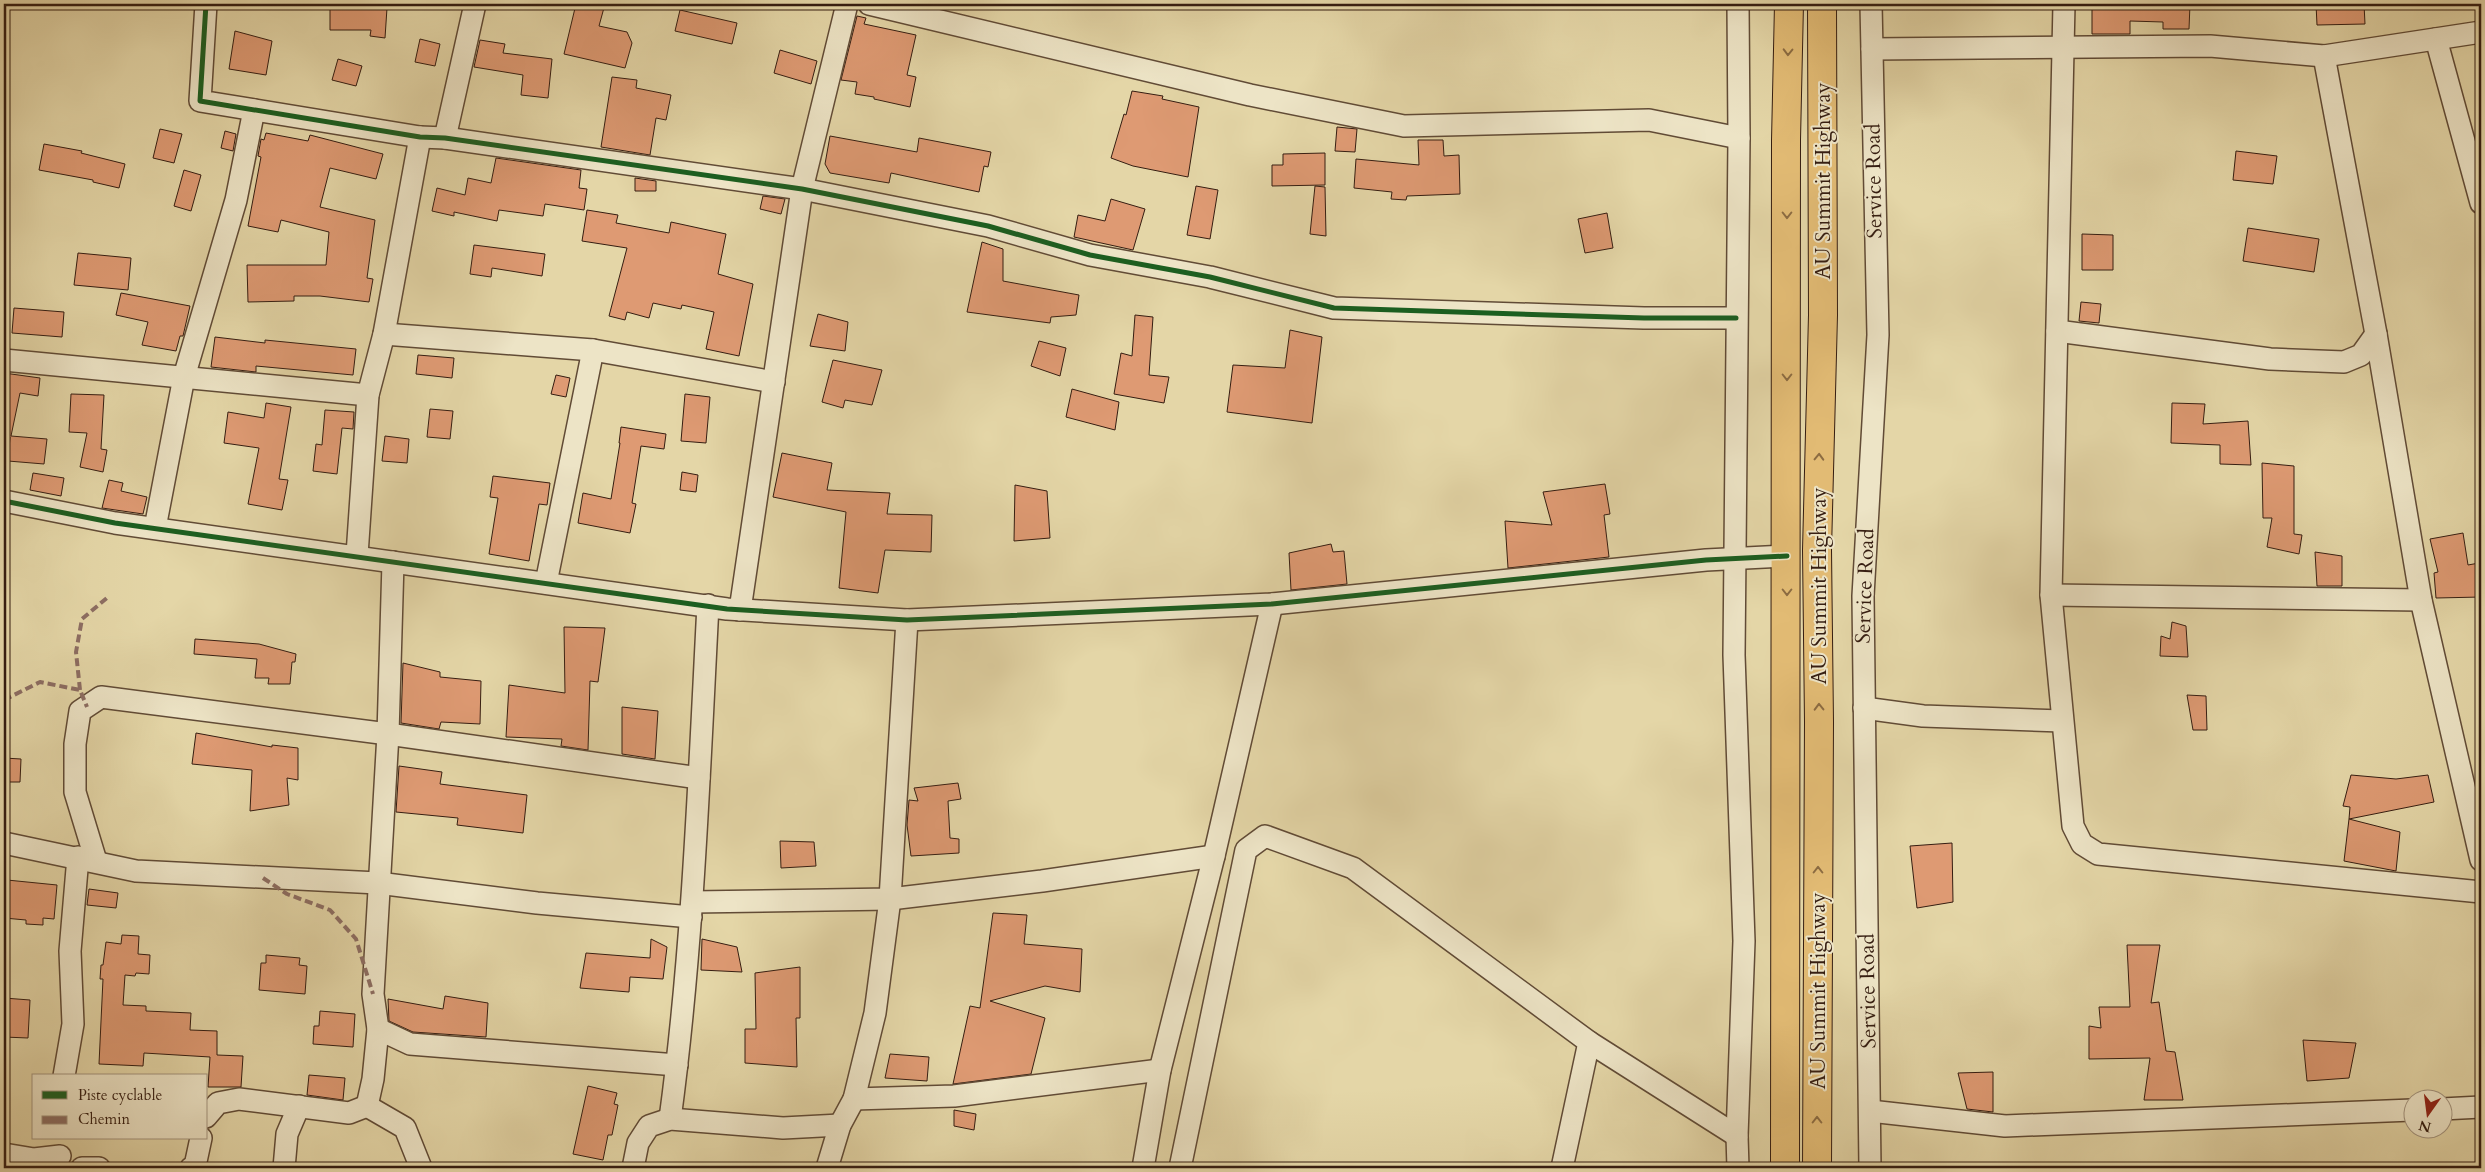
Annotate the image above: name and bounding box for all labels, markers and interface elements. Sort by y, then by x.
one-way arrow [1782,49,1793,57]
street label: AU Summit Highway [1809,82,1838,280]
street label: Service Road [1858,123,1890,239]
one-way arrow [1781,211,1792,219]
one-way arrow [1782,374,1792,382]
one-way arrow [1814,453,1825,461]
street label: AU Summit Highway [1805,487,1834,685]
street label: Service Road [1848,528,1882,644]
one-way arrow [1781,589,1792,597]
one-way arrow [1814,703,1824,710]
one-way arrow [1813,865,1823,873]
street label: AU Summit Highway [1804,892,1833,1090]
street label: Service Road [1852,933,1884,1049]
legend [32,1074,208,1140]
text: Piste cyclable [78,1085,162,1105]
north arrow [2402,1090,2452,1140]
text: Chemin [78,1109,130,1129]
one-way arrow [1812,1115,1822,1123]
text: N [2417,1115,2433,1137]

